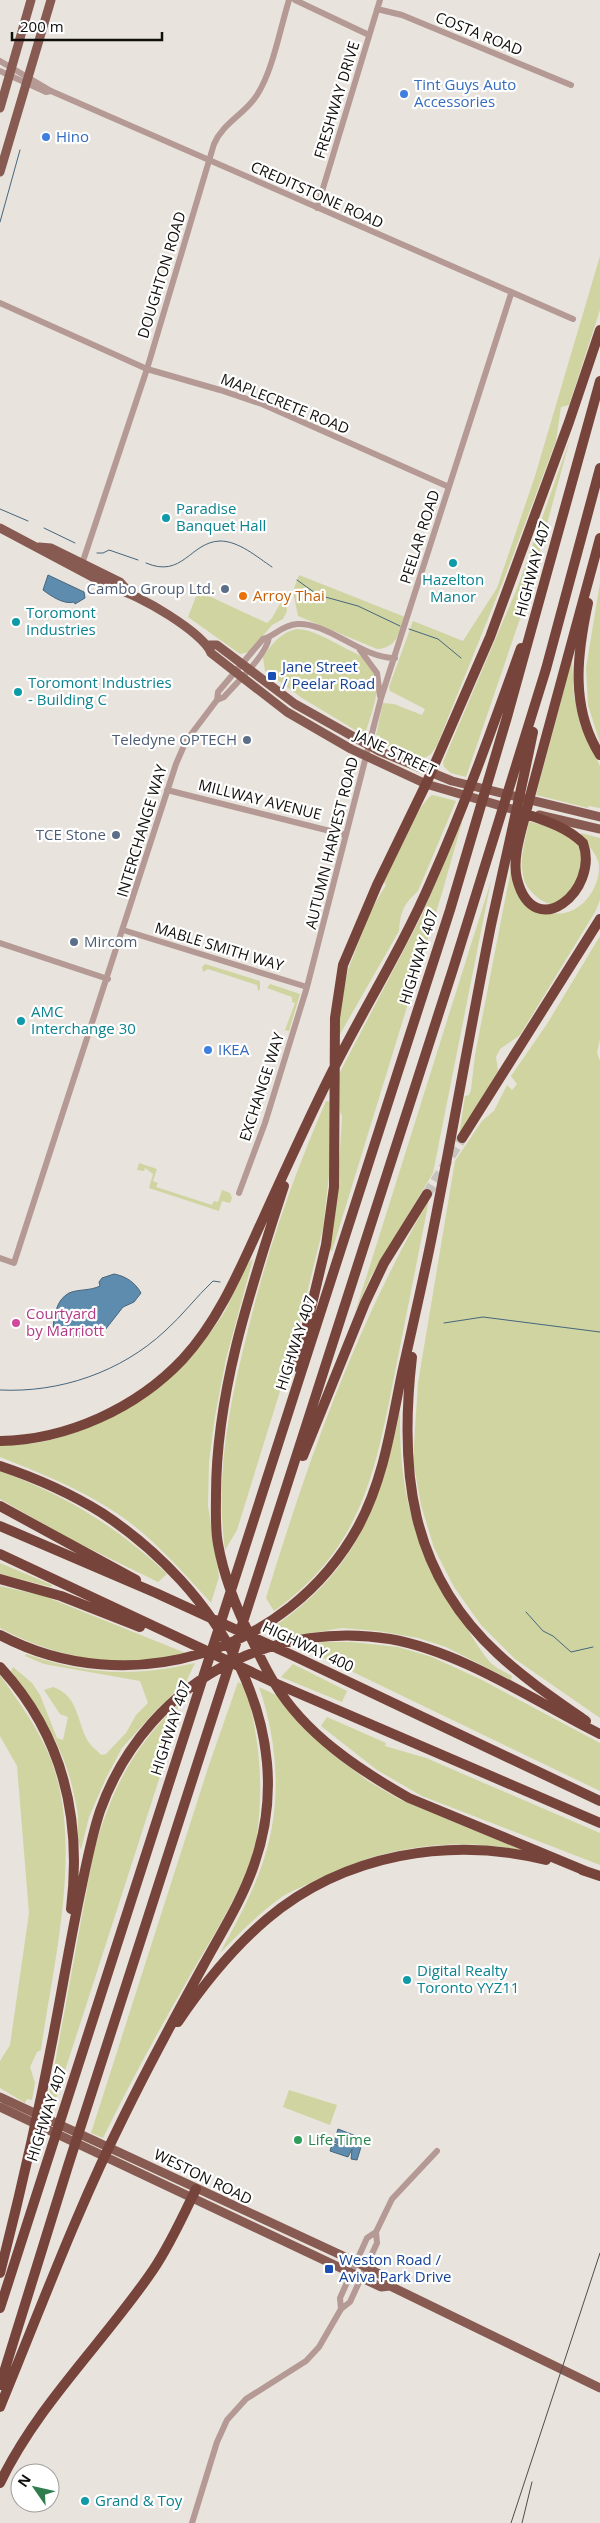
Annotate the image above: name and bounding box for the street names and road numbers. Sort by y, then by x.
street label: COSTA ROAD [433,7,526,60]
street label: FRESHWAY DRIVE [309,39,363,161]
street label: CREDITSTONE ROAD [248,156,387,232]
street label: DOUGHTON ROAD [132,209,190,341]
street label: MAPLECRETE ROAD [218,368,353,438]
street label: PEELAR ROAD [394,487,444,586]
street label: HIGHWAY 407 [510,519,554,619]
street label: JANE STREET [350,724,440,780]
street label: AUTUMN HARVEST ROAD [300,754,362,931]
street label: INTERCHANGE WAY [111,761,171,899]
street label: MILLWAY AVENUE [197,774,324,824]
street label: HIGHWAY 407 [394,907,442,1007]
street label: MABLE SMITH WAY [152,917,287,975]
street label: EXCHANGE WAY [234,1029,288,1144]
street label: HIGHWAY 407 [270,1293,320,1393]
street label: HIGHWAY 400 [260,1616,357,1676]
street label: HIGHWAY 407 [145,1678,195,1778]
street label: HIGHWAY 407 [21,2064,71,2164]
street label: WESTON ROAD [151,2144,256,2209]

